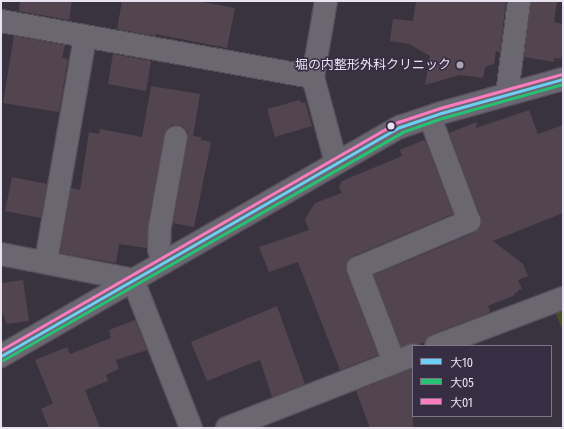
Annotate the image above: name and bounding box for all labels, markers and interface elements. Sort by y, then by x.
place label: 堀の内整形外科クリニック [295,57,451,73]
marker: 堀の内整形外科クリニック [454,59,466,71]
unlabelled marker [386,121,396,131]
legend [412,345,552,417]
text: 大10 [450,356,473,370]
text: 大05 [450,376,474,390]
text: 大01 [450,396,473,410]

